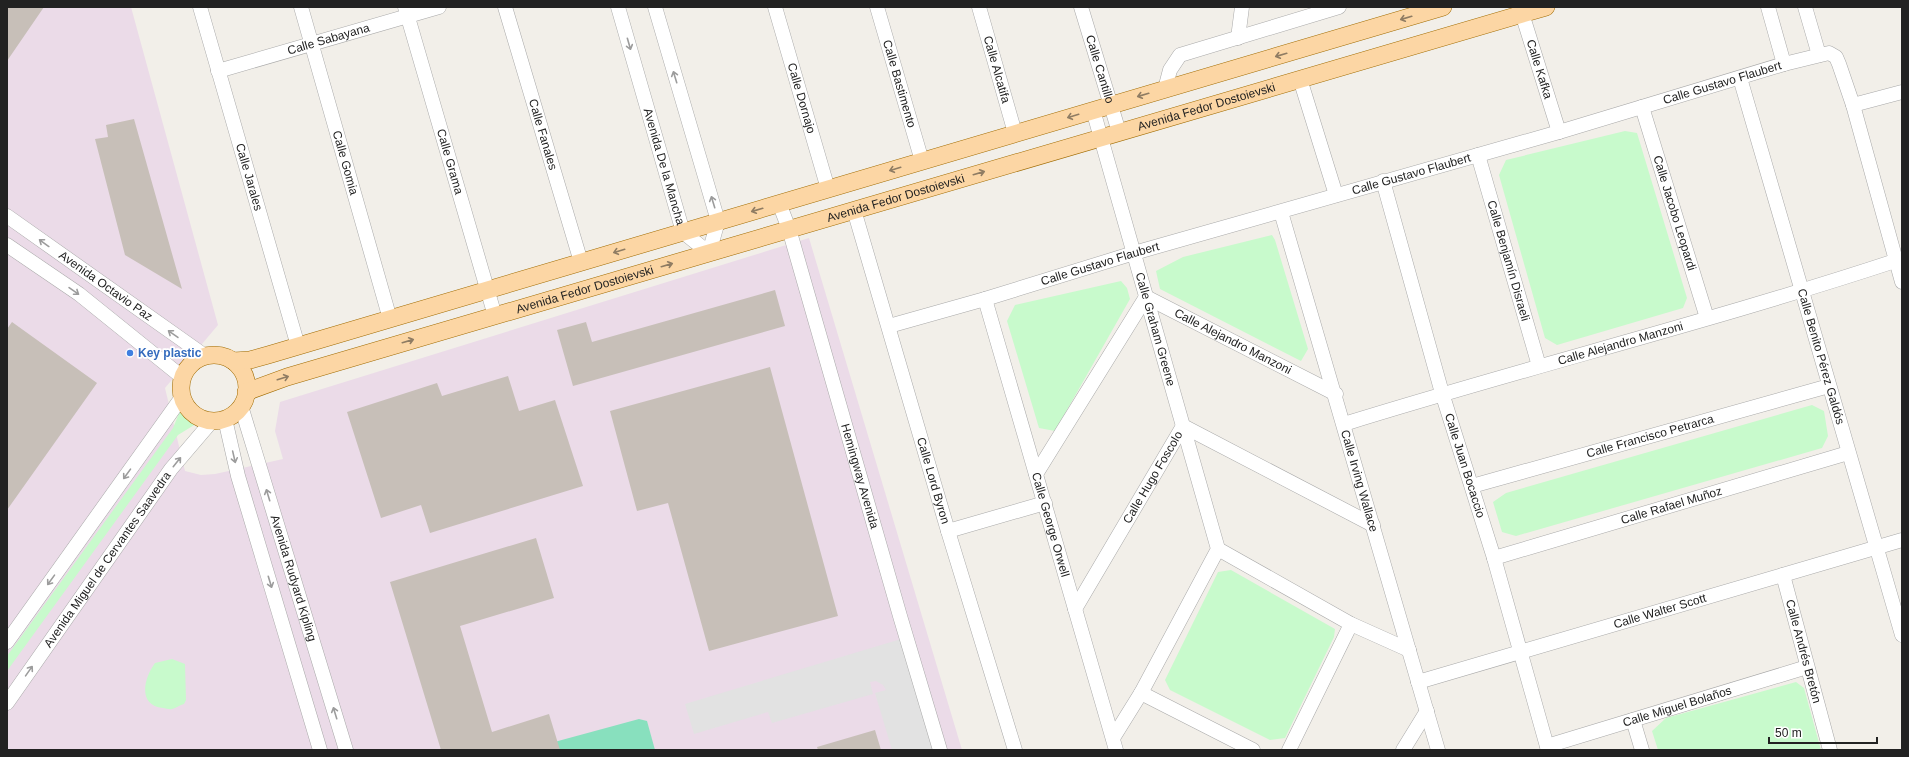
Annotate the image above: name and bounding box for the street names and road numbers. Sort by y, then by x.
street label: Calle Sabayana [286,20,371,58]
street label: Calle Cantillo [1083,33,1117,105]
street label: Calle Alcatifa [981,34,1013,105]
street label: Calle Bastimento [880,38,919,130]
street label: Calle Kafka [1524,38,1555,101]
street label: Calle Gustavo Flaubert [1661,58,1784,107]
street label: Calle Dornajo [785,61,819,135]
street label: Avenida Fedor Dostoievski [1136,80,1277,134]
street label: Calle Fanales [526,97,560,172]
street label: Avenida De la Mancha [641,107,688,227]
street label: Calle Grama [434,127,466,196]
street label: Calle Gomia [330,129,361,197]
street label: Calle Jarales [233,142,266,212]
street label: Calle Gustavo Flaubert [1350,150,1473,198]
street label: Calle Jacobo Leopardi [1650,154,1699,272]
street label: Avenida Fedor Dostoievski [825,171,966,225]
street label: Calle Benjamín Disraeli [1484,199,1533,323]
street label: Calle Gustavo Flaubert [1039,239,1161,288]
street label: Avenida Octavio Paz [56,248,155,324]
street label: Avenida Fedor Dostoievski [514,263,655,316]
street label: Calle Graham Greene [1133,271,1178,388]
street label: Calle Benito Pérez Galdós [1795,287,1847,426]
street label: Calle Alejandro Manzoni [1172,306,1294,377]
street label: Calle Alejandro Manzoni [1556,319,1685,368]
street label: Calle Juan Bocaccio [1442,411,1488,520]
street label: Calle Francisco Petrarca [1585,412,1716,461]
street label: Hemingway Avenida [838,422,882,531]
street label: Calle Hugo Foscolo [1120,428,1186,526]
street label: Calle Irving Wallace [1338,428,1381,534]
street label: Calle Lord Byron [914,436,953,526]
street label: Avenida Miguel de Cervantes Saavedra [41,469,174,650]
street label: Calle George Orwell [1029,471,1072,579]
street label: Calle Rafael Muñoz [1619,484,1724,527]
street label: Avenida Rudyard Kipling [268,513,319,643]
street label: Calle Walter Scott [1612,591,1708,631]
street label: Calle Andrés Bretón [1783,598,1824,705]
street label: Calle Miguel Bolaños [1621,683,1733,730]

